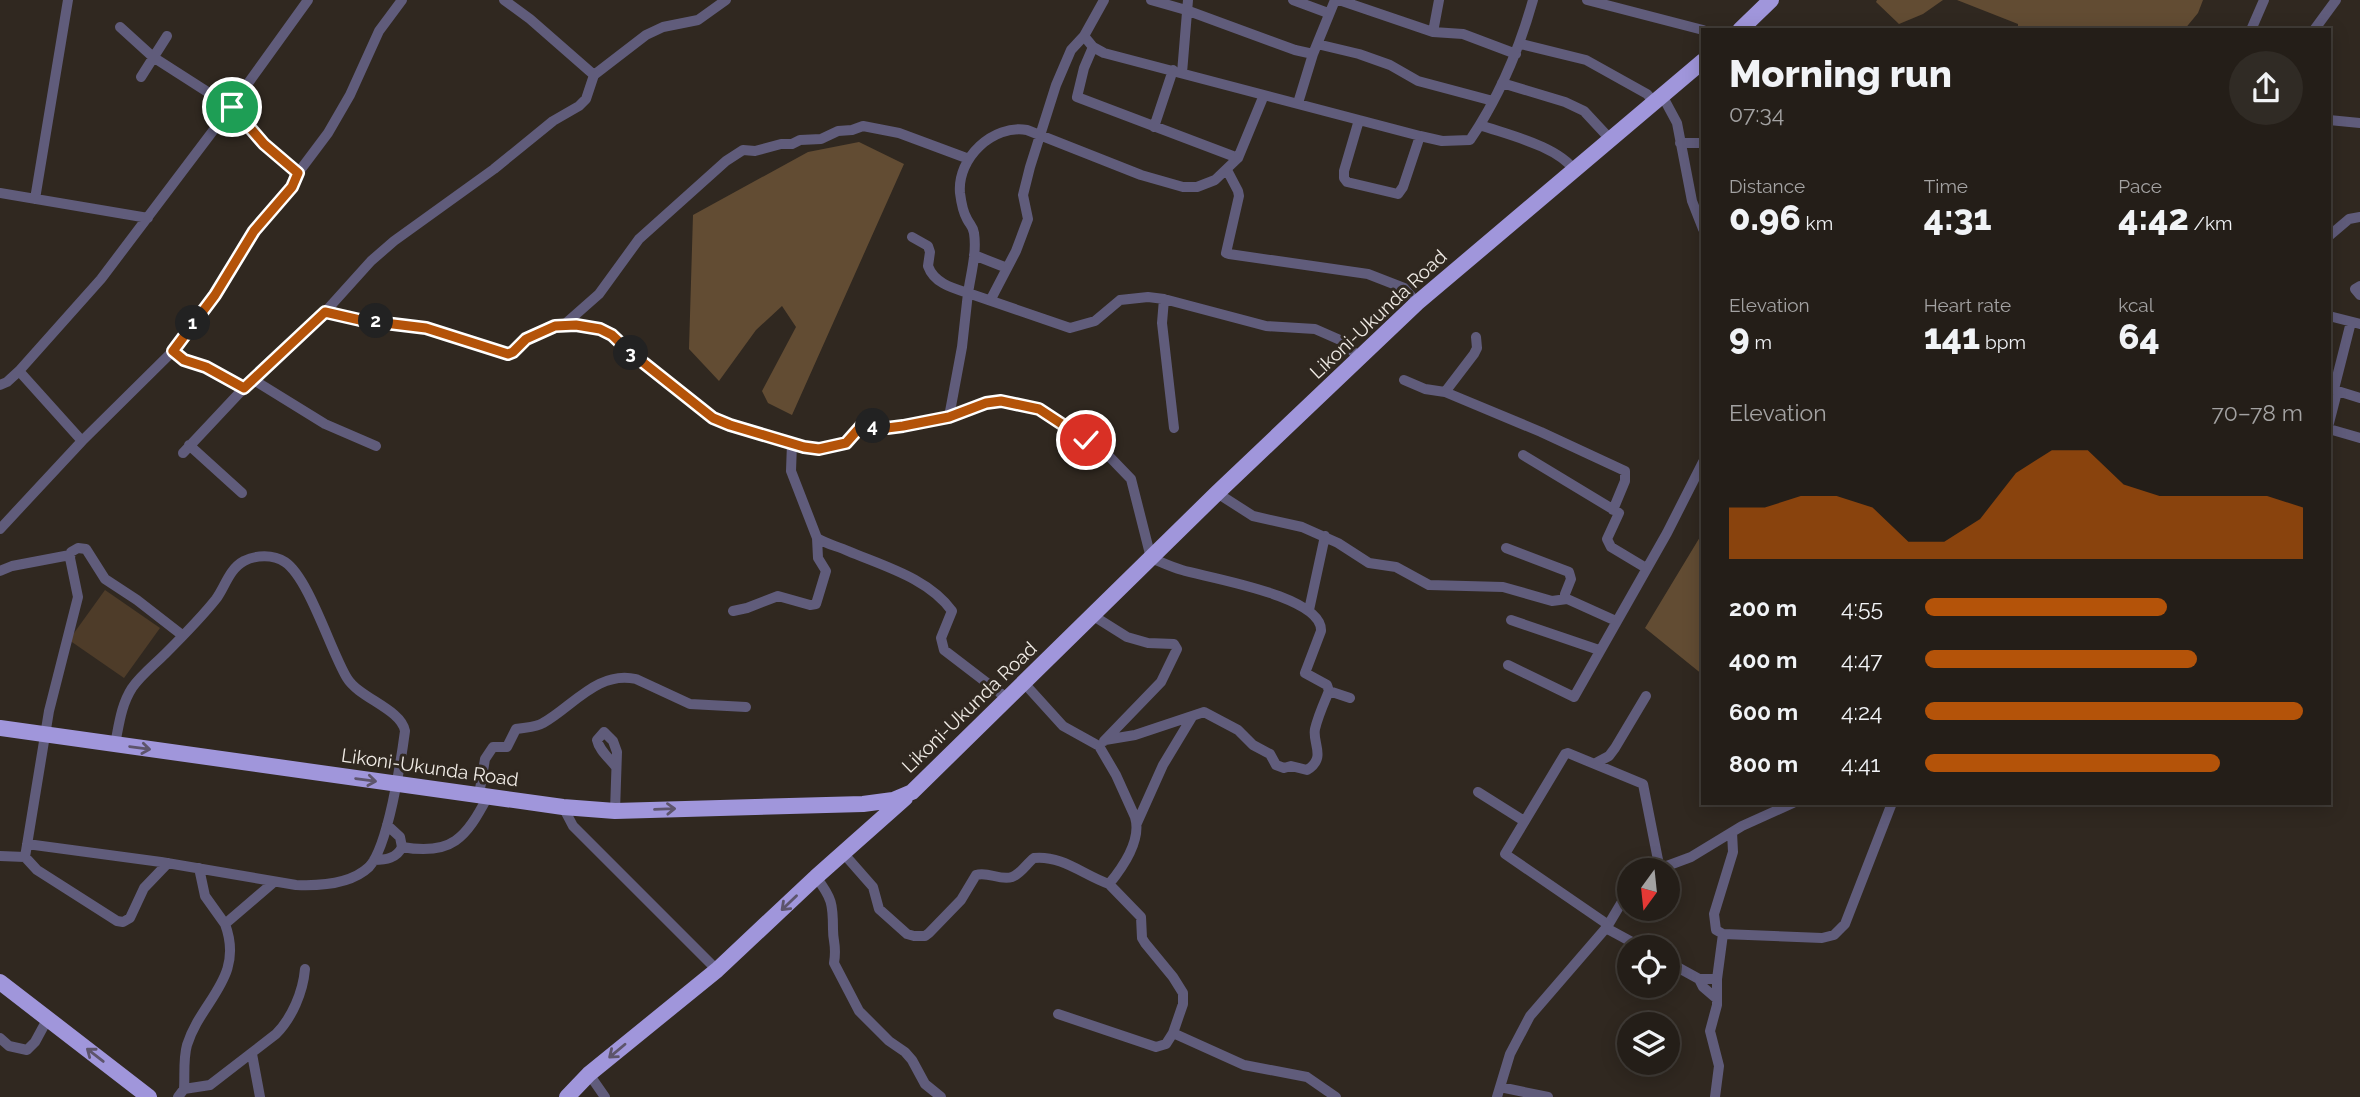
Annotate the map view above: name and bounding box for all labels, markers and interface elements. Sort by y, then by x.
text: Morning run [1729,51,1952,96]
button: share [2229,51,2303,125]
pin [202,77,262,137]
icon: arrive [213,88,251,126]
text: 07:34 [1729,100,1784,127]
text: Distance [1729,175,1805,197]
text: Time [1924,175,1968,197]
text: Pace [2118,175,2162,197]
text: 0.96 [1729,197,1801,238]
text: 4:31 [1924,197,1992,238]
text: 4:42 [2118,197,2189,238]
text: km [1801,212,1833,234]
text: /km [2189,212,2233,234]
street label: Likoni-Ukunda Road [1305,245,1451,383]
text: Elevation [1729,294,1810,316]
text: Heart rate [1924,294,2011,316]
text: kcal [2118,294,2154,316]
pin: 2 [358,304,394,338]
pin: 1 [176,306,210,340]
text: 2 [370,309,381,331]
text: 1 [188,311,197,333]
text: 9 [1729,316,1750,357]
text: 141 [1924,316,1980,357]
text: 64 [2118,316,2160,357]
text: m [1750,331,1772,353]
text: bpm [1980,331,2026,353]
pin: 3 [614,336,648,370]
text: 3 [625,341,636,363]
text: Elevation [1729,399,1827,426]
text: 70–78 m [2212,399,2303,426]
pin: 4 [856,408,890,444]
pin [1056,410,1116,470]
text: 4 [867,414,878,436]
icon: check [1067,421,1105,459]
text: 200 m [1729,594,1797,621]
text: 4:55 [1841,594,1883,621]
street label: Likoni-Ukunda Road [897,637,1041,777]
text: 400 m [1729,646,1797,673]
text: 4:47 [1841,646,1883,673]
text: 600 m [1729,698,1798,725]
text: 4:24 [1841,698,1882,725]
one-way arrow [128,741,151,754]
street label: Likoni-Ukunda Road [340,744,520,790]
text: 800 m [1729,750,1798,777]
text: 4:41 [1841,750,1880,777]
one-way arrow [354,773,376,786]
one-way arrow [653,802,676,815]
north arrow [1617,858,1680,920]
map controls [1617,858,1680,1075]
one-way arrow [781,895,798,912]
button: locate [1617,935,1680,998]
button: layers [1617,1012,1680,1075]
one-way arrow [608,1044,626,1059]
one-way arrow [87,1048,105,1063]

